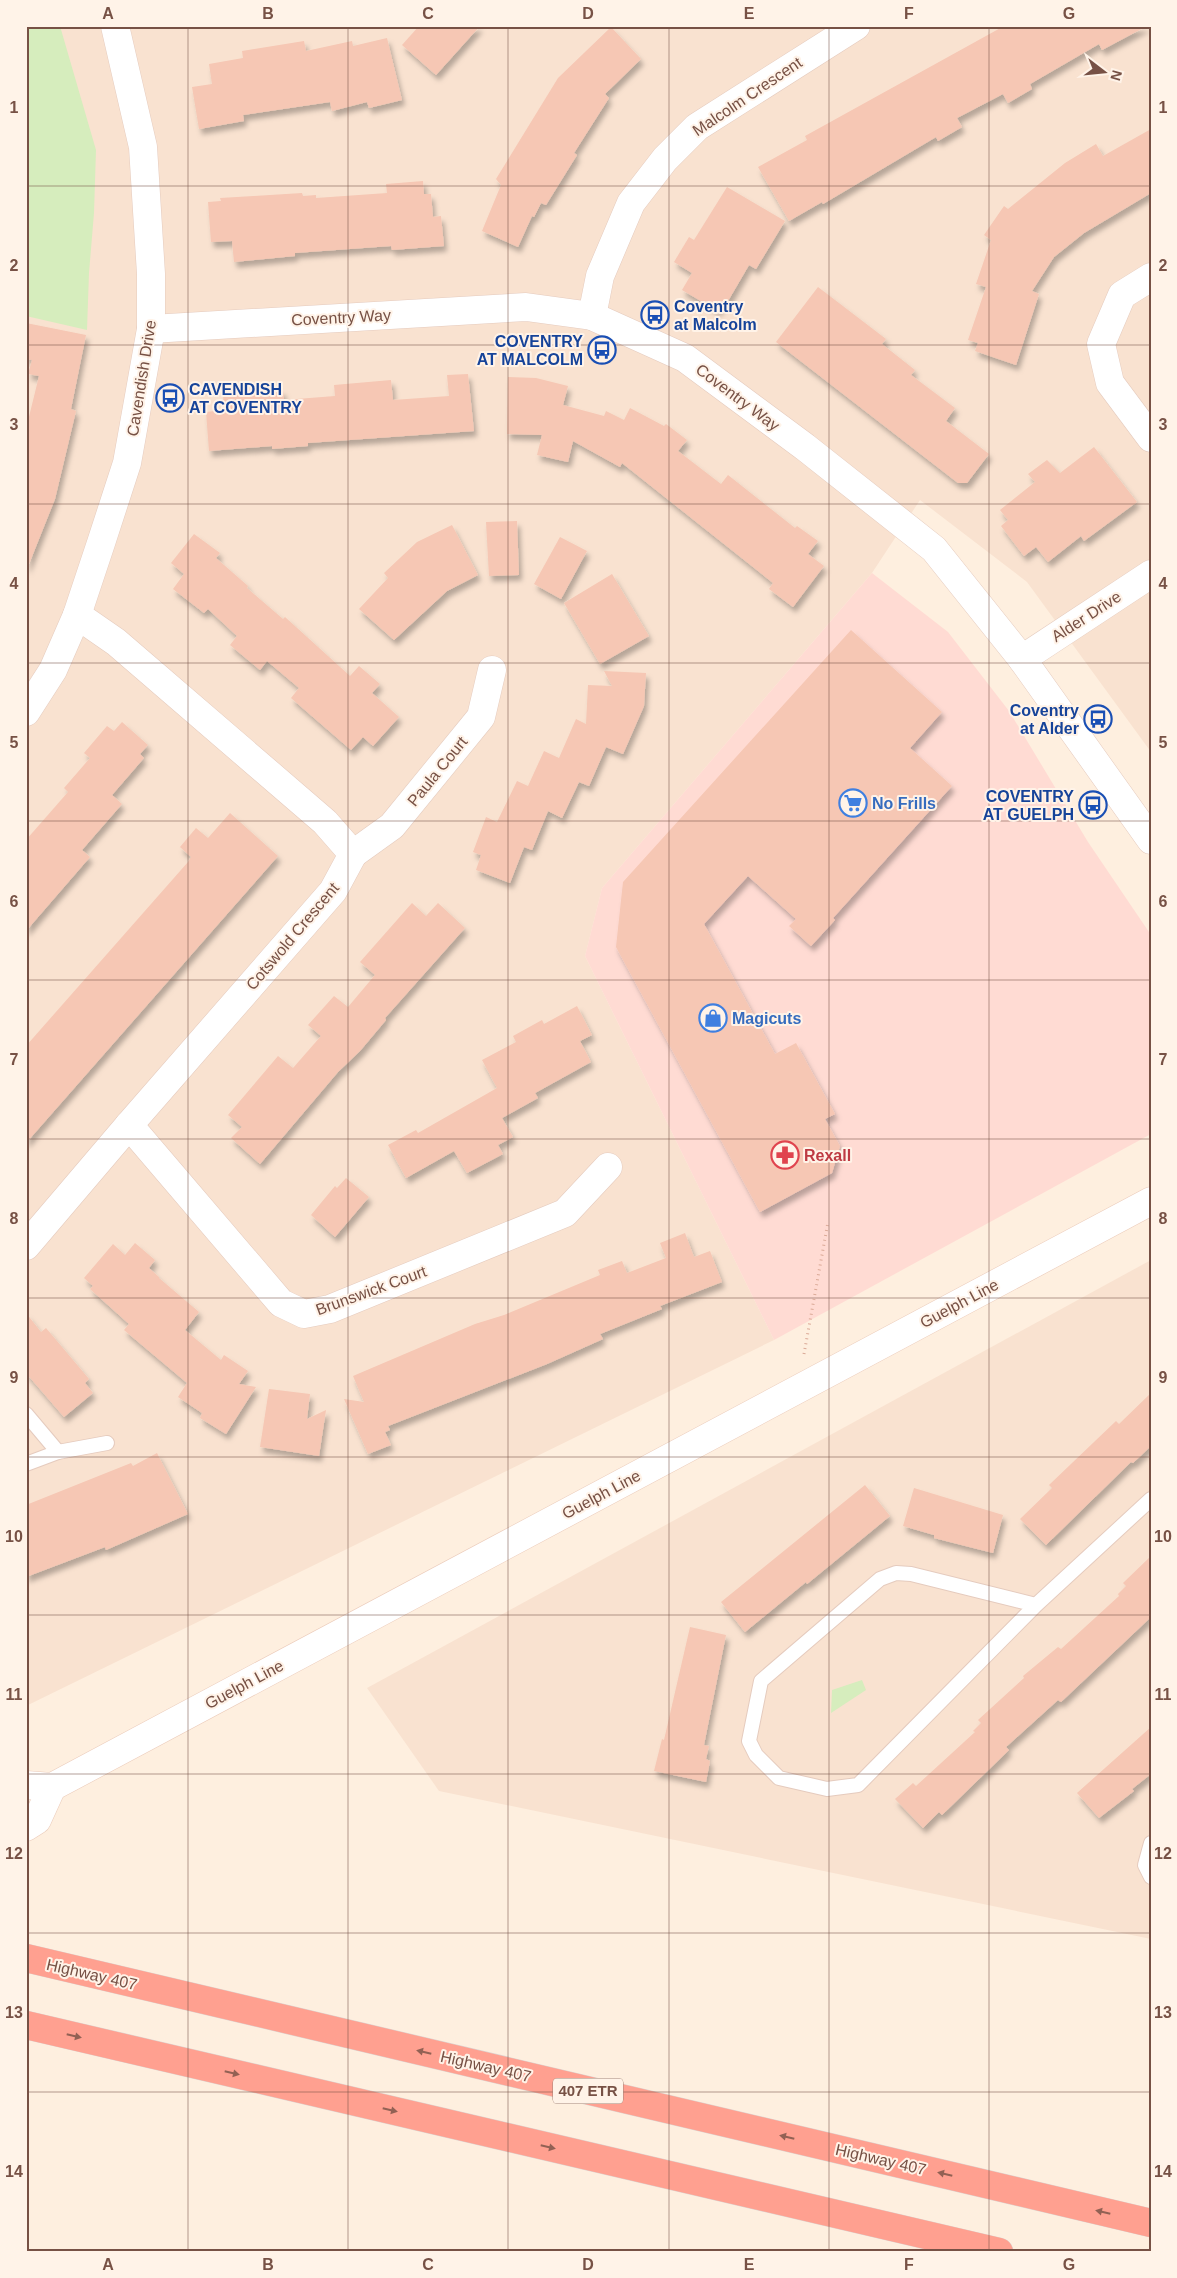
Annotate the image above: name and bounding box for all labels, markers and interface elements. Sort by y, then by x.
text: A [102,5,114,22]
text: B [262,5,274,22]
text: C [422,5,434,22]
text: D [582,5,594,22]
text: E [744,5,755,22]
text: F [904,5,914,22]
text: G [1063,5,1075,22]
north arrow [1080,48,1130,98]
street label: Malcolm Crescent [689,53,806,139]
text: N [1107,69,1126,83]
text: 1 [10,99,19,116]
text: 1 [1159,99,1168,116]
text: 2 [10,257,19,274]
text: 2 [1159,257,1168,274]
place label: Coventry at Malcolm [674,298,757,333]
bus stop icon: Coventry at Malcolm [640,300,670,330]
street label: Coventry Way [291,306,391,329]
street label: Cavendish Drive [124,319,159,437]
place label: COVENTRY AT MALCOLM [477,333,583,368]
bus stop icon: COVENTRY AT MALCOLM [587,335,617,365]
street label: Coventry Way [693,361,783,434]
place label: CAVENDISH AT COVENTRY [189,381,302,416]
bus stop icon: CAVENDISH AT COVENTRY [155,383,185,413]
text: 3 [10,416,19,433]
text: 3 [1159,416,1168,433]
text: 4 [10,575,19,592]
text: 4 [1159,575,1168,592]
street label: Alder Drive [1048,588,1124,645]
place label: Coventry at Alder [1010,702,1079,737]
bus stop icon: Coventry at Alder [1083,704,1113,734]
street label: Paula Court [404,733,471,809]
text: 5 [10,734,19,751]
text: 5 [1159,734,1168,751]
supermarket icon: No Frills [838,788,868,818]
place label: COVENTRY AT GUELPH [983,788,1074,823]
bus stop icon: COVENTRY AT GUELPH [1078,790,1108,820]
place label: No Frills [872,795,936,812]
street label: Cotswold Crescent [243,879,342,993]
text: 6 [10,893,19,910]
text: 6 [1159,893,1168,910]
shop icon: Magicuts [698,1003,728,1033]
place label: Magicuts [732,1010,801,1027]
text: 7 [10,1051,19,1068]
text: 7 [1159,1051,1168,1068]
pharmacy icon: Rexall [770,1140,800,1170]
place label: Rexall [804,1147,851,1164]
text: 8 [10,1210,19,1227]
text: 8 [1159,1210,1168,1227]
street label: Brunswick Court [314,1262,429,1318]
street label: Guelph Line [917,1276,1001,1331]
text: 9 [10,1369,19,1386]
text: 9 [1159,1369,1168,1386]
street label: Guelph Line [559,1467,643,1522]
text: 10 [5,1528,23,1545]
text: 10 [1154,1528,1172,1545]
street label: Guelph Line [202,1657,286,1712]
text: 11 [6,1686,23,1703]
text: 11 [1155,1686,1172,1703]
text: 12 [5,1845,23,1862]
text: 12 [1154,1845,1172,1862]
street label: Highway 407 [45,1956,139,1993]
text: 13 [5,2004,23,2021]
text: 13 [1154,2004,1172,2021]
one-way arrow [66,2032,81,2040]
one-way arrow [417,2048,432,2056]
street label: Highway 407 [439,2048,533,2085]
one-way arrow [224,2069,239,2077]
road number: 407 ETR [553,2078,623,2104]
one-way arrow [383,2106,398,2114]
one-way arrow [779,2133,794,2141]
street label: Highway 407 [834,2141,928,2178]
one-way arrow [541,2143,556,2151]
text: 14 [5,2163,23,2180]
text: 14 [1154,2163,1172,2180]
one-way arrow [938,2170,953,2178]
one-way arrow [1096,2208,1111,2216]
text: A [102,2256,114,2273]
text: B [262,2256,274,2273]
text: C [422,2256,434,2273]
text: D [582,2256,594,2273]
text: E [744,2256,755,2273]
text: F [904,2256,914,2273]
text: G [1063,2256,1075,2273]

